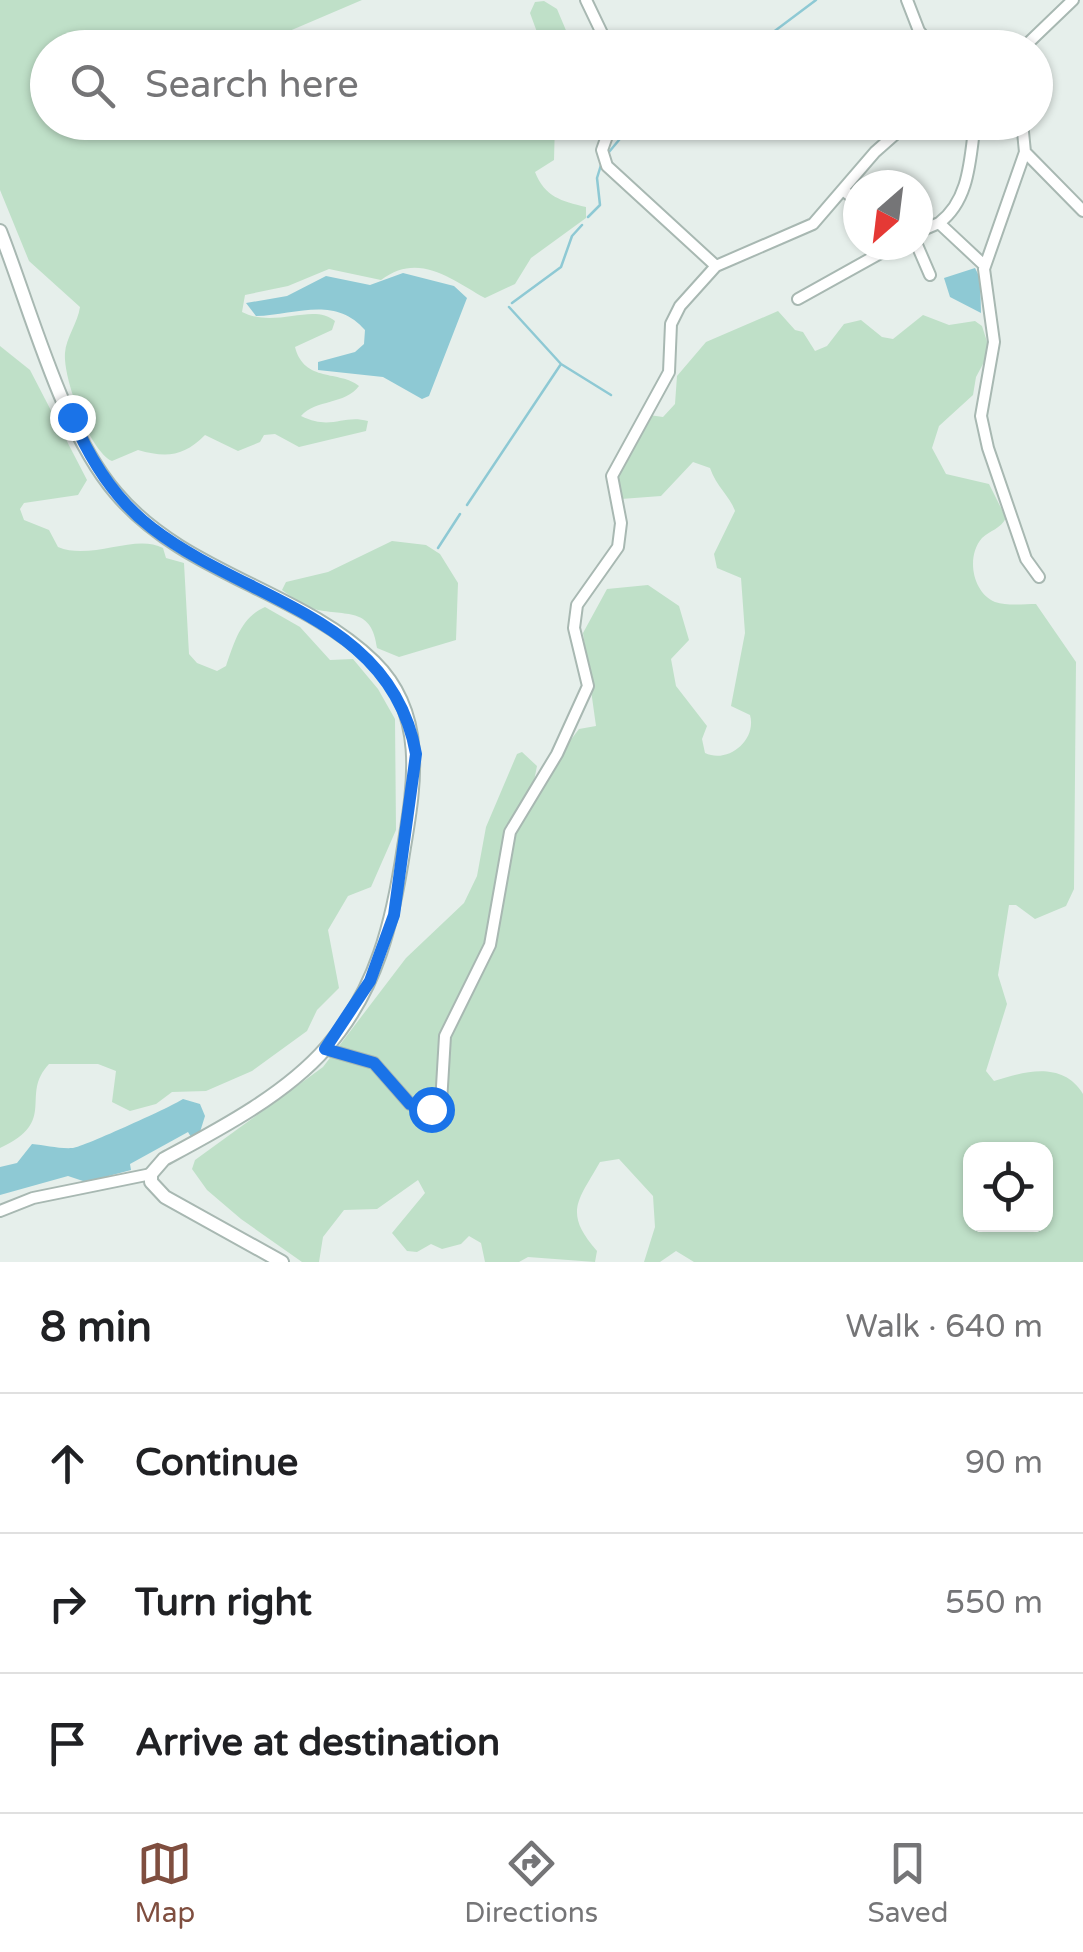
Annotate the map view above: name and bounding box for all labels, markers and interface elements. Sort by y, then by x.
search box [30,30,1053,140]
icon: search [65,58,120,113]
text: Search here [145,62,359,108]
north arrow [843,170,933,260]
route end [50,395,96,441]
route start [409,1087,455,1133]
map controls [963,1142,1053,1232]
button: locate [963,1142,1053,1232]
text: 8 min [40,1302,152,1353]
text: Walk · 640 m [846,1308,1043,1346]
icon: ahead [40,1436,95,1491]
text: Continue [135,1440,298,1486]
text: 90 m [965,1444,1043,1482]
icon: right [40,1576,95,1631]
text: Turn right [135,1580,312,1626]
text: 550 m [945,1584,1043,1622]
icon: arrive [40,1716,95,1771]
text: Arrive at destination [135,1720,500,1766]
tab: Map [135,1836,195,1930]
tab: Directions [464,1836,598,1930]
tab: Saved [867,1836,948,1930]

